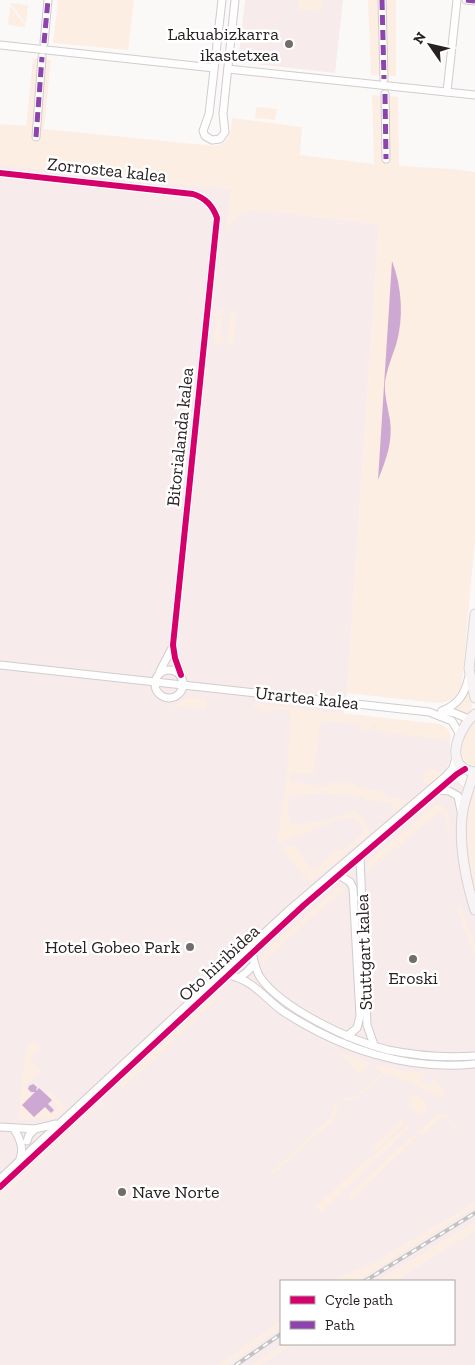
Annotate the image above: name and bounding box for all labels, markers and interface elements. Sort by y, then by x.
north arrow [405,20,455,70]
place label: Lakuabizkarra ikastetxea [167,23,279,66]
text: N [410,29,430,47]
marker: Lakuabizkarra ikastetxea [283,38,295,50]
street label: Zorrostea kalea [46,153,168,187]
street label: Bitorialanda kalea [162,366,198,508]
street label: Urartea kalea [254,682,360,714]
street label: Stuttgart kalea [351,893,377,1011]
street label: Oto hiribidea [174,920,264,1006]
place label: Hotel Gobeo Park [45,936,181,958]
marker: Hotel Gobeo Park [184,941,196,953]
marker: Eroski [407,953,419,965]
place label: Eroski [388,967,438,989]
place label: Nave Norte [132,1181,219,1203]
marker: Nave Norte [116,1186,128,1198]
legend [280,1280,455,1345]
text: Cycle path [325,1291,394,1309]
text: Path [325,1316,355,1334]

